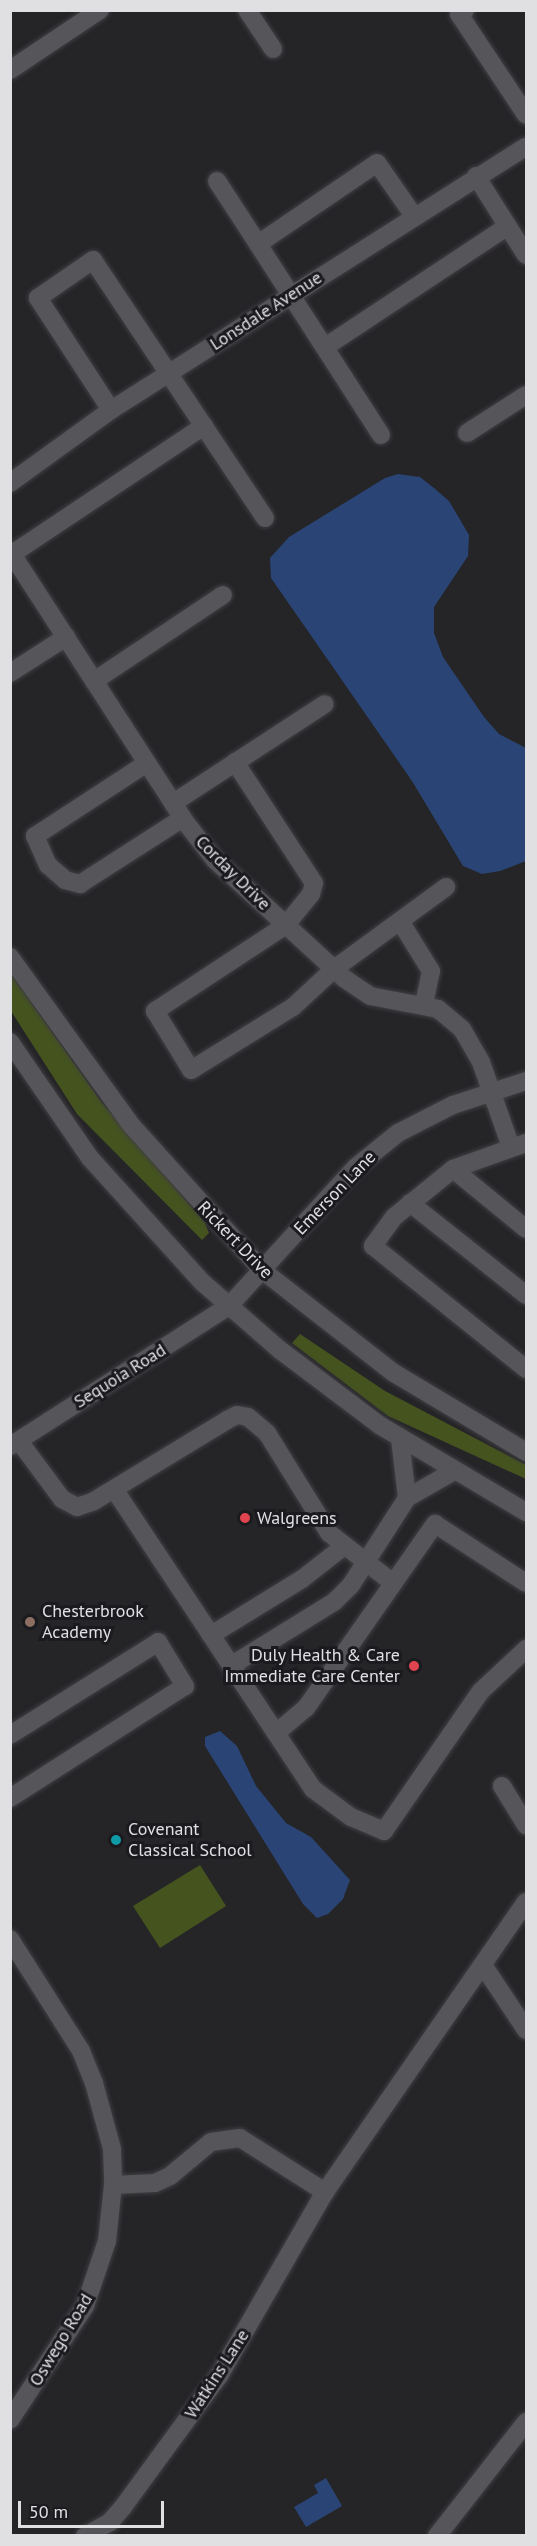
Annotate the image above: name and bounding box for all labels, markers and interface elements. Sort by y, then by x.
street label: Lonsdale Avenue [206,267,326,355]
street label: Corday Drive [191,831,275,915]
street label: Emerson Lane [290,1147,380,1239]
street label: Rickert Drive [193,1197,277,1283]
street label: Sequoia Road [70,1339,170,1413]
place label: Walgreens [257,1507,337,1529]
marker: Walgreens [238,1511,252,1525]
place label: Chesterbrook Academy [42,1601,144,1644]
marker: Chesterbrook Academy [23,1615,37,1629]
place label: Duly Health & Care Immediate Care Center [224,1645,400,1688]
marker: Duly Health & Care Immediate Care Center [405,1657,423,1675]
place label: Covenant Classical School [128,1819,252,1862]
marker: Covenant Classical School [109,1833,123,1847]
street label: Oswego Road [25,2290,97,2390]
street label: Watkins Lane [180,2325,254,2423]
scale bar [21,2489,166,2527]
text: 50 m [29,2500,68,2523]

